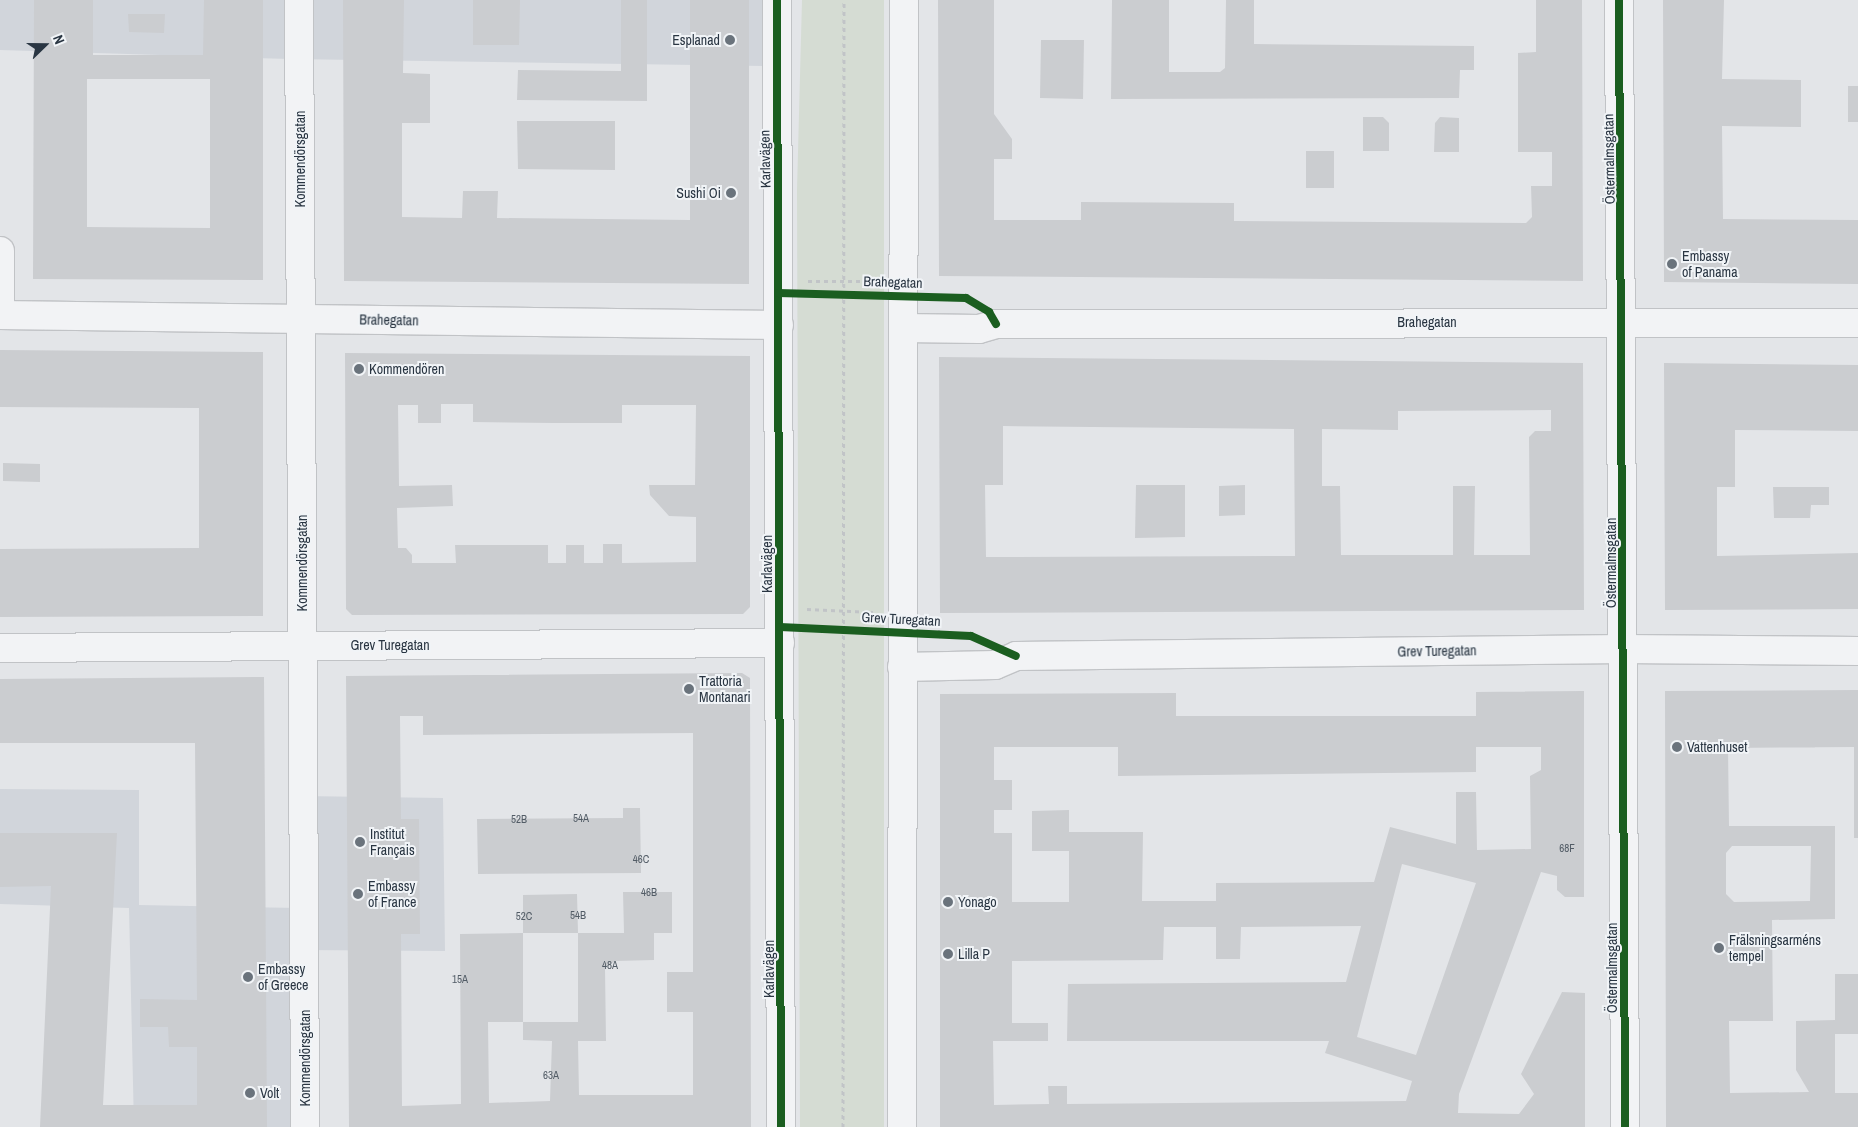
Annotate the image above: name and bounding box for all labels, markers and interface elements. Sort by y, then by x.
north arrow [20,20,70,70]
text: N [49,32,69,47]
place label: Esplanad [672,32,720,48]
marker: Esplanad [724,34,736,46]
street label: Kommendörsgatan [292,111,308,207]
street label: Östermalmsgatan [1600,114,1618,204]
street label: Karlavägen [756,130,774,188]
place label: Sushi Oi [676,185,721,201]
marker: Sushi Oi [725,187,737,199]
place label: Embassy of Panama [1682,248,1738,280]
marker: Embassy of Panama [1666,258,1678,270]
street label: Brahegatan [863,273,923,291]
street label: Brahegatan [359,311,419,329]
street label: Brahegatan [1397,314,1457,330]
place label: Kommendören [369,361,444,377]
marker: Kommendören [353,363,365,375]
street label: Kommendörsgatan [294,515,310,611]
street label: Östermalmsgatan [1603,518,1619,608]
street label: Karlavägen [759,535,775,593]
street label: Grev Turegatan [861,609,941,629]
street label: Grev Turegatan [350,637,430,653]
street label: Grev Turegatan [1397,642,1477,660]
place label: Trattoria Montanari [699,673,751,706]
marker: Trattoria Montanari [683,683,695,695]
place label: Vattenhuset [1687,739,1747,755]
marker: Vattenhuset [1671,741,1683,753]
house number: 54A [573,811,589,825]
house number: 52B [511,812,527,826]
place label: Institut Français [370,826,415,859]
marker: Institut Français [354,836,366,848]
house number: 68F [1559,841,1575,855]
house number: 46C [633,852,649,866]
place label: Embassy of France [368,878,416,910]
house number: 46B [641,885,657,899]
marker: Embassy of France [352,888,364,900]
place label: Yonago [958,894,997,910]
marker: Yonago [942,896,954,908]
house number: 54B [570,908,586,922]
house number: 52C [516,909,532,923]
street label: Östermalmsgatan [1604,923,1620,1013]
place label: Frälsningsarméns tempel [1729,932,1821,964]
street label: Karlavägen [761,940,777,998]
marker: Frälsningsarméns tempel [1713,942,1725,954]
place label: Lilla P [958,946,990,962]
marker: Lilla P [942,948,954,960]
house number: 48A [602,958,618,972]
place label: Embassy of Greece [258,961,308,994]
marker: Embassy of Greece [242,971,254,983]
house number: 15A [452,972,468,986]
street label: Kommendörsgatan [297,1010,313,1106]
house number: 63A [543,1068,559,1082]
place label: Volt [260,1085,279,1101]
marker: Volt [244,1087,256,1099]

